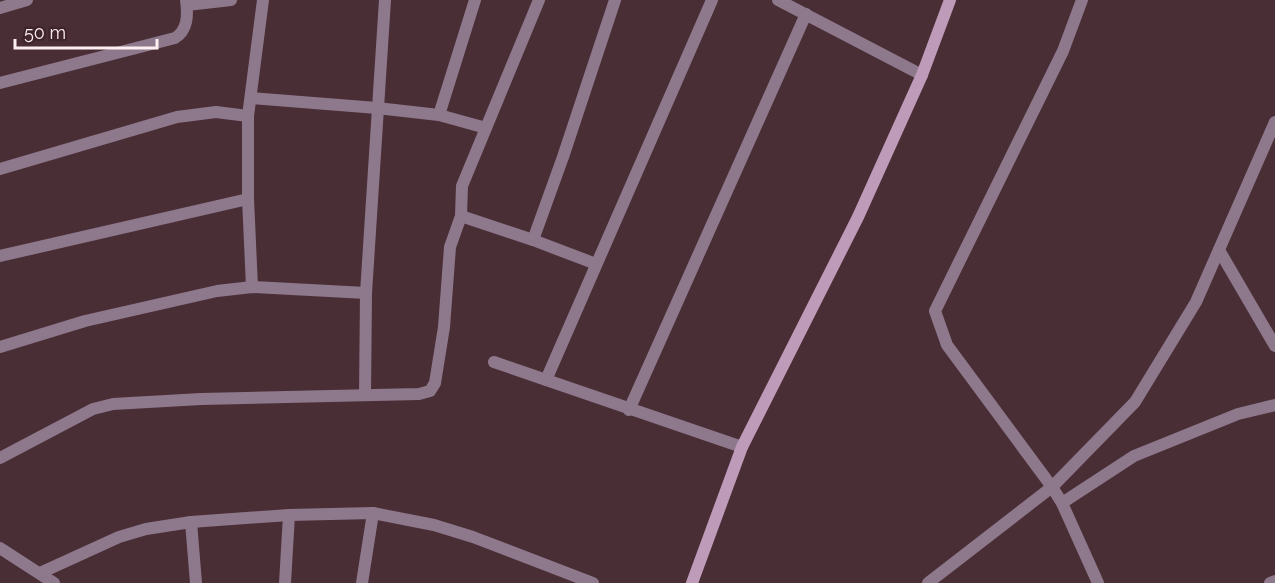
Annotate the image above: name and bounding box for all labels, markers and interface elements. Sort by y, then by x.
scale bar [15,12,158,50]
text: 50 m [24,22,66,43]

